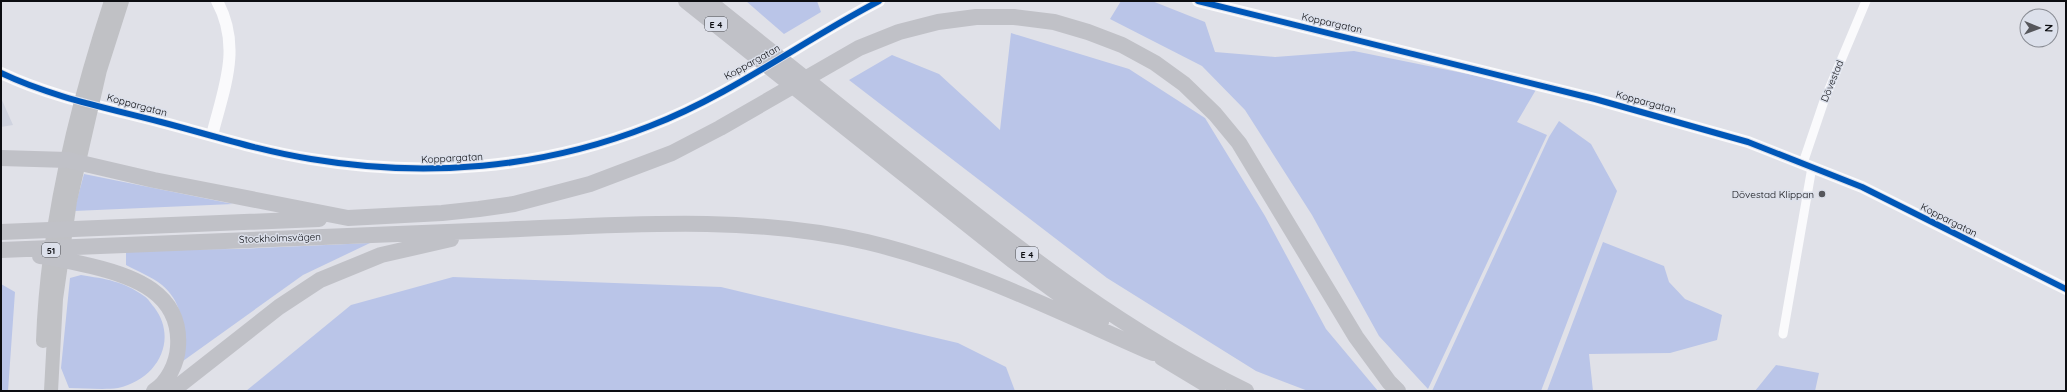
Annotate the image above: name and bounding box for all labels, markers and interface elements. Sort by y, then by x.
north arrow [2019,8,2059,48]
street label: Koppargatan [1300,10,1364,36]
road number: E 4 [705,17,727,31]
text: N [2042,24,2056,32]
street label: Koppargatan [722,41,782,83]
street label: Dövestad [1818,58,1846,104]
street label: Koppargatan [1614,88,1678,116]
street label: Koppargatan [105,91,169,119]
street label: Koppargatan [421,150,483,166]
place label: Dövestad Klippan [1732,188,1814,201]
marker: Dövestad Klippan [1817,189,1827,199]
street label: Koppargatan [1918,200,1980,240]
street label: Stockholmsvägen [239,230,321,246]
road number: 51 [42,243,60,257]
road number: E 4 [1016,247,1038,261]

